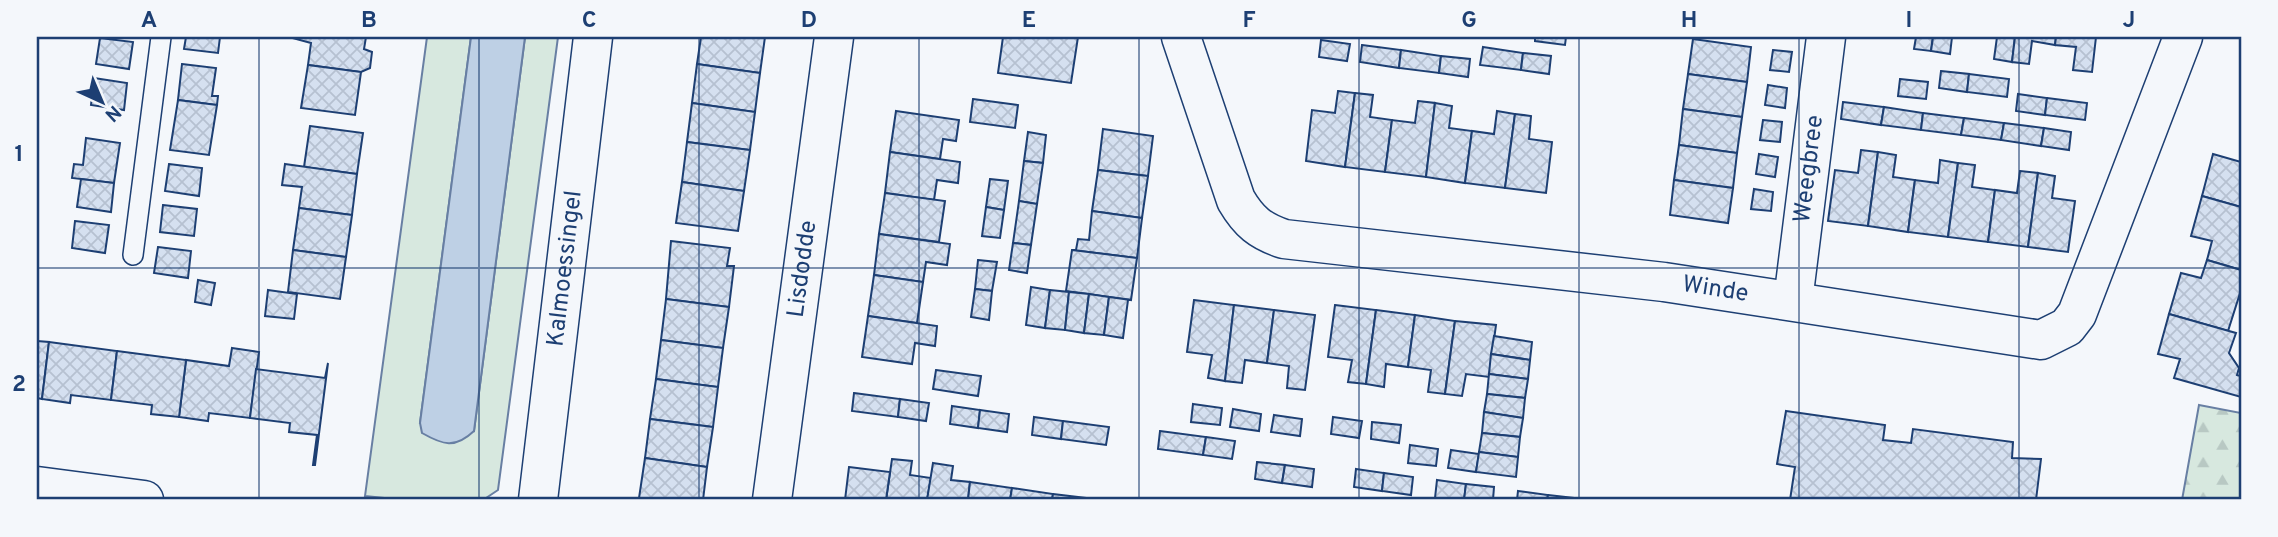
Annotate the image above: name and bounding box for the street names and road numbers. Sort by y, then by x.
street label: Weegbree [1788,113,1831,225]
street label: Kalmoessingel [541,189,590,348]
street label: Lisdodde [782,219,824,320]
street label: Winde [1680,270,1751,310]

